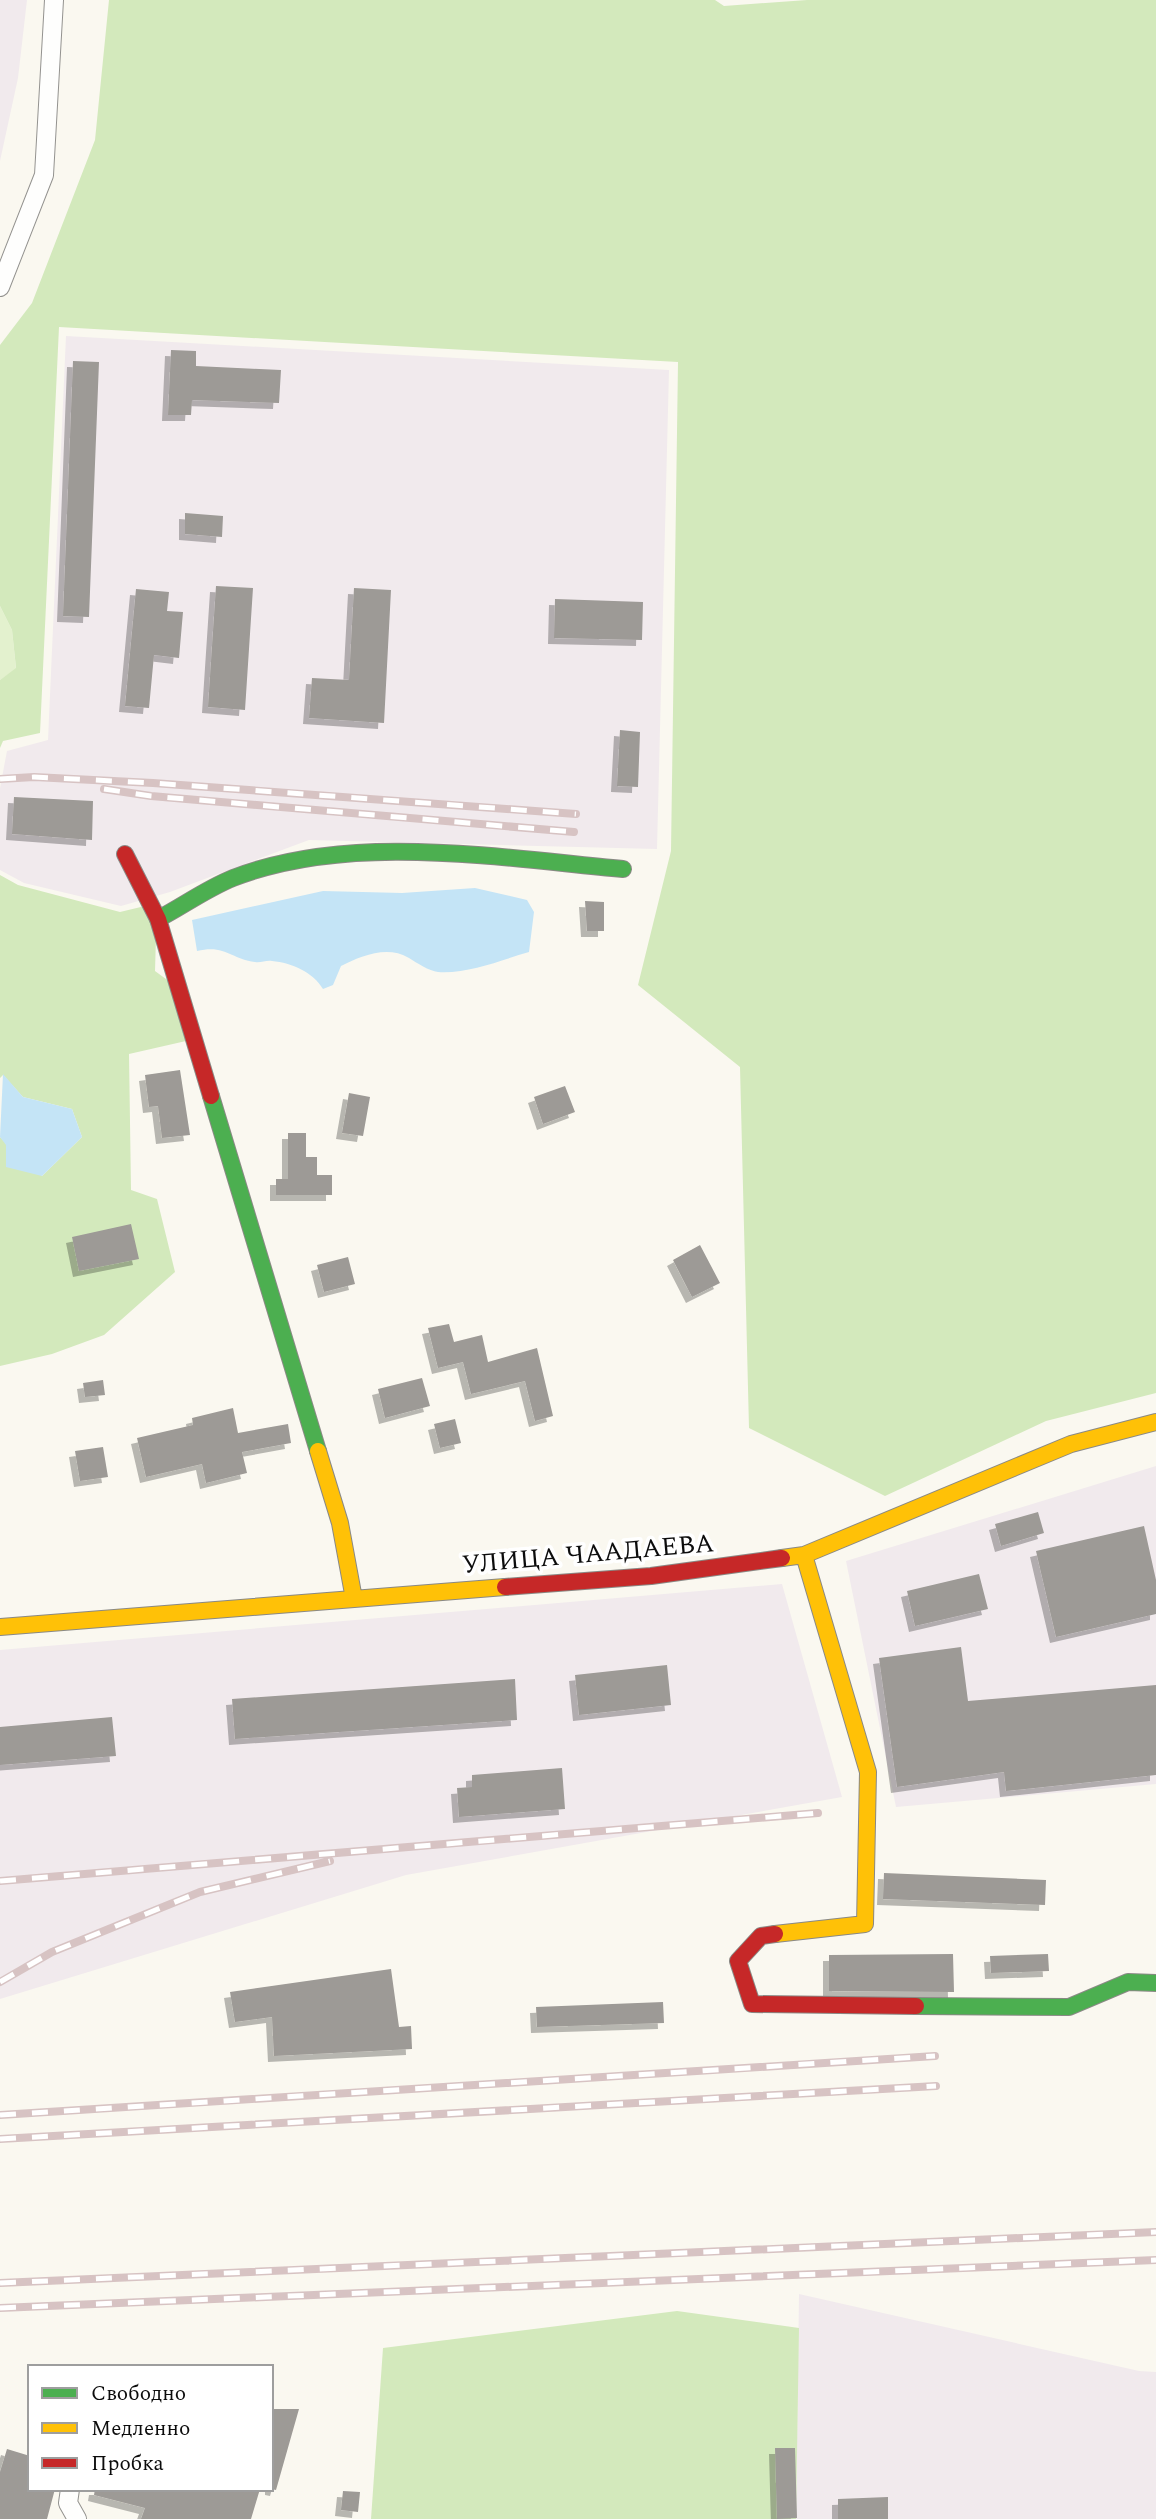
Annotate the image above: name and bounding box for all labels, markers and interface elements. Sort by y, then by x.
street label: УЛИЦА ЧААДАЕВА [460,1523,716,1585]
legend [28,2365,273,2491]
text: Свободно [91,2378,186,2410]
text: Медленно [91,2413,190,2445]
text: Пробка [91,2448,165,2480]

